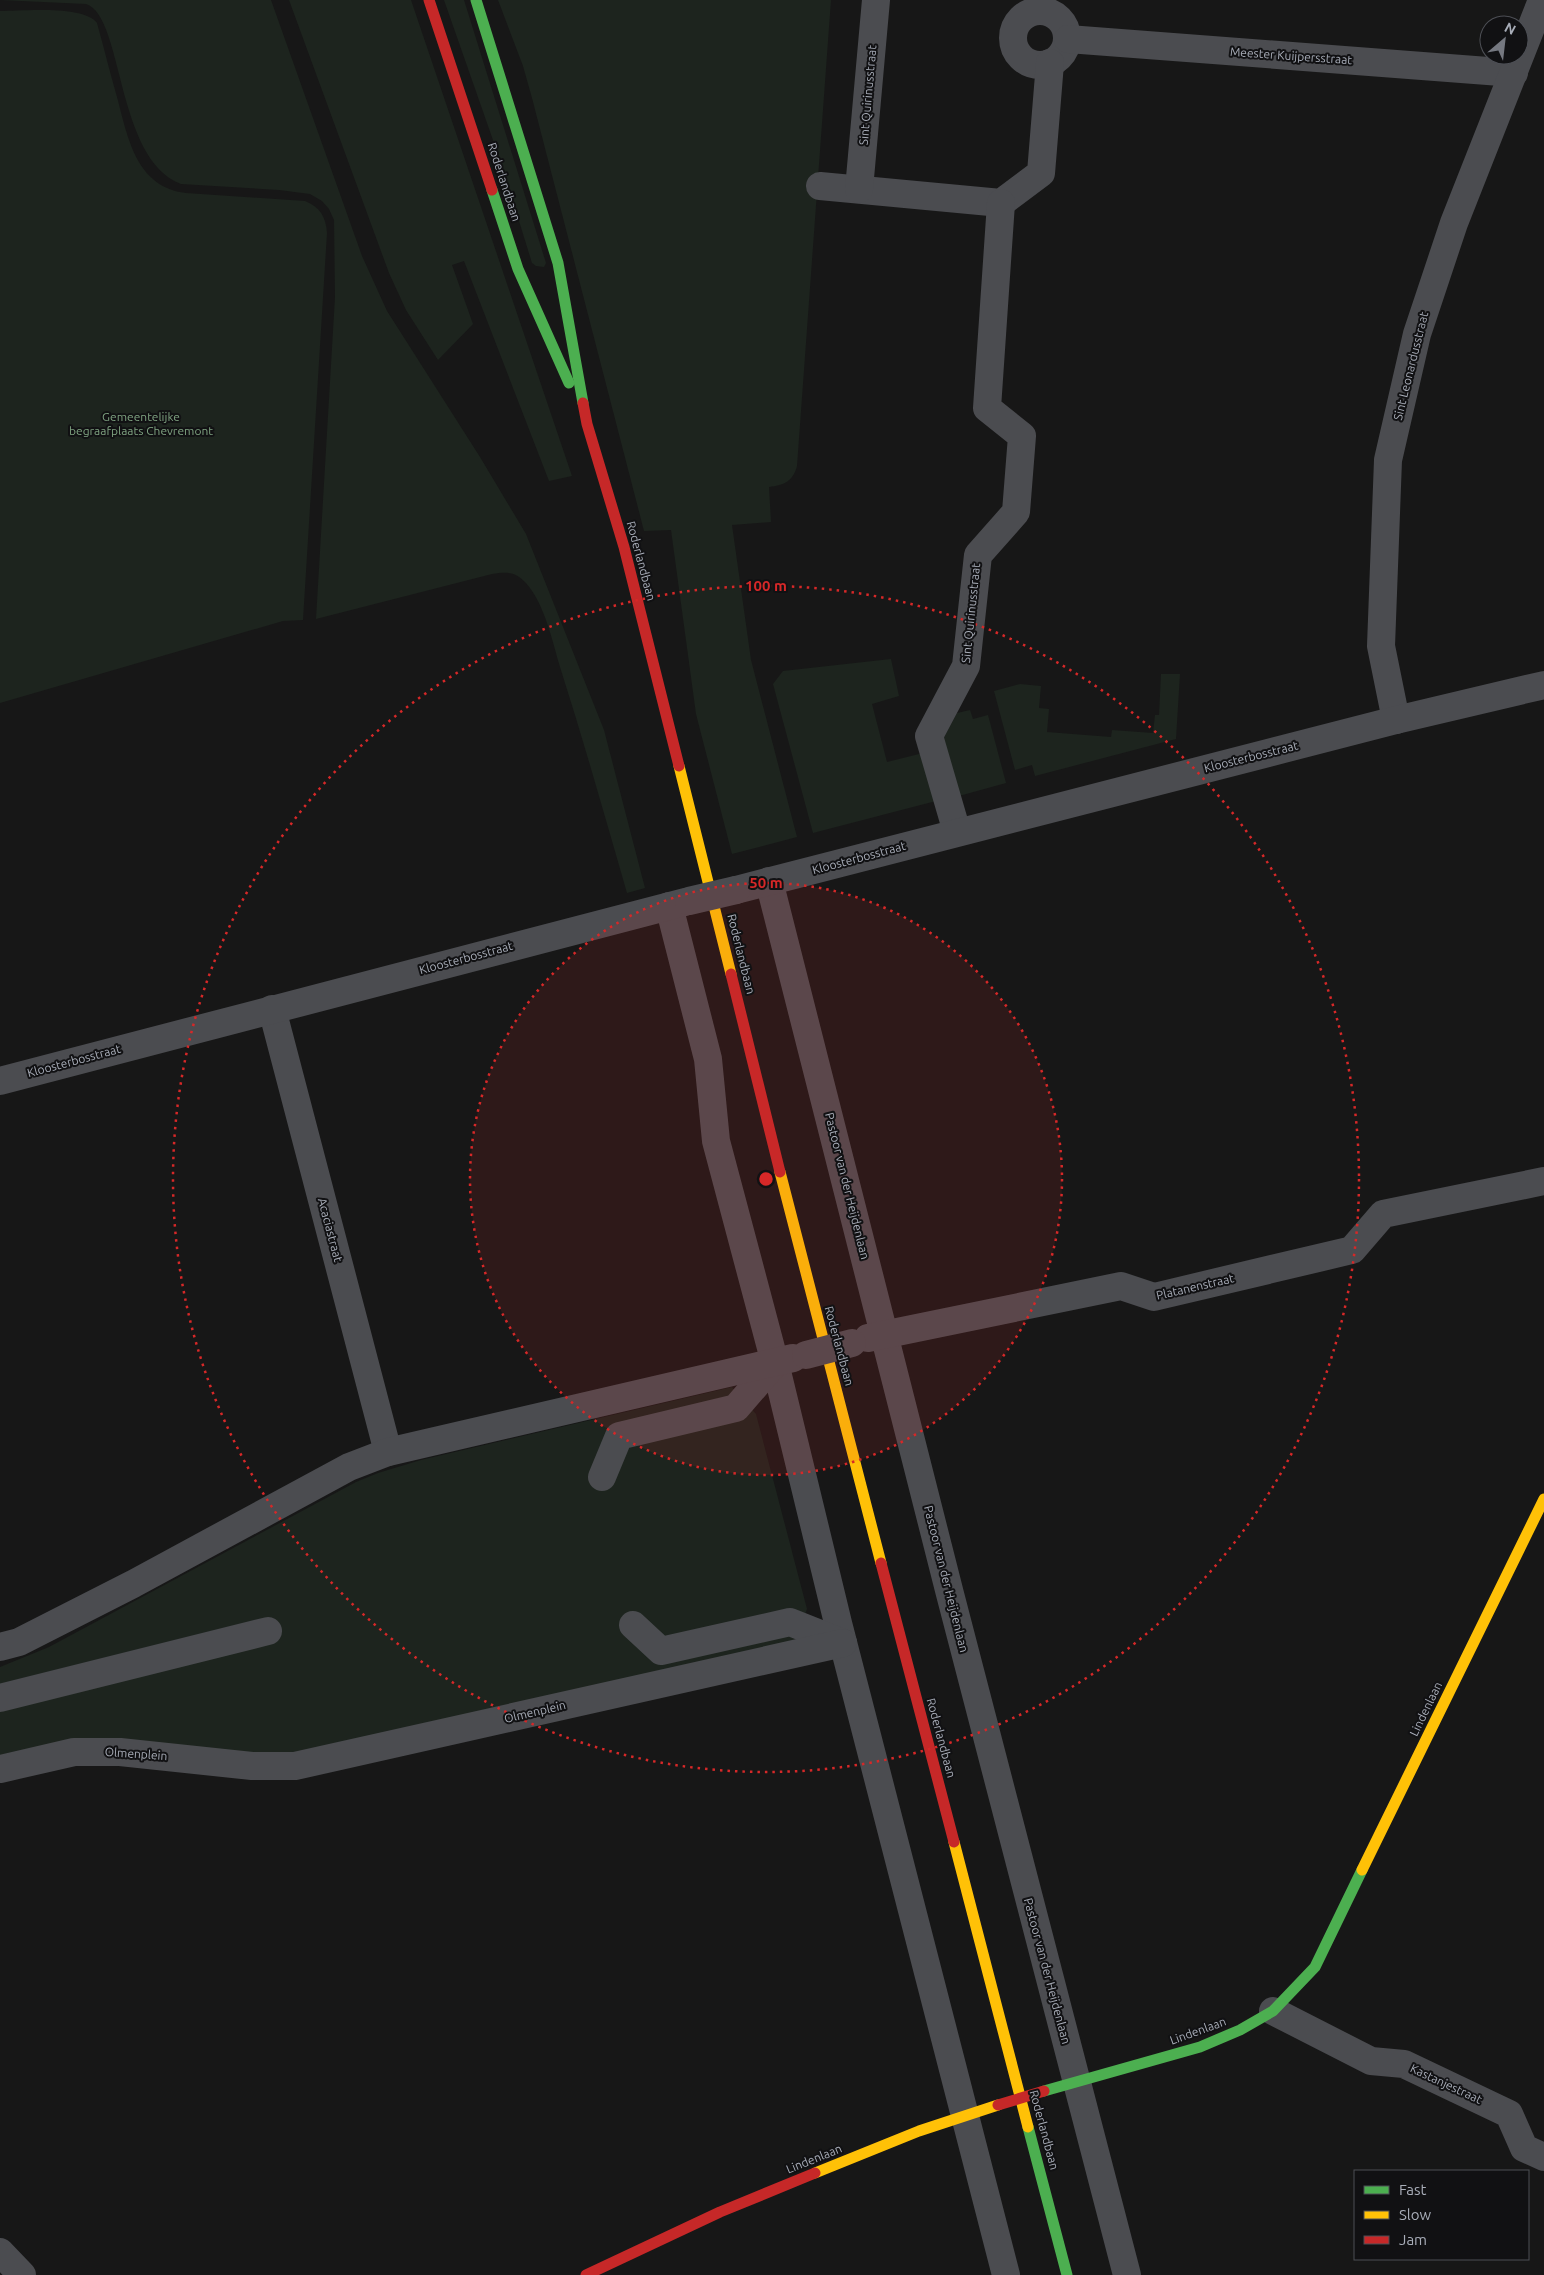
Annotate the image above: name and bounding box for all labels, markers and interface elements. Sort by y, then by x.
north arrow [1479,15,1529,65]
text: N [1502,19,1518,38]
street label: Sint Quirinusstraat [857,44,878,146]
street label: Meester Kuijpersstraat [1230,45,1353,66]
street label: Roderlandbaan [486,141,523,223]
street label: Sint Leonardusstraat [1391,310,1430,422]
park label: Gemeentelijke begraafplaats Chevremont [69,410,213,437]
street label: Roderlandbaan [625,520,658,602]
street label: Sint Quirinusstraat [959,562,982,664]
text: 100 m [745,577,787,594]
street label: Kloosterbosstraat [1203,738,1299,774]
street label: Kloosterbosstraat [811,839,907,876]
text: 50 m [749,874,783,891]
street label: Roderlandbaan [725,912,758,995]
street label: Kloosterbosstraat [418,939,514,976]
street label: Kloosterbosstraat [26,1042,122,1079]
street label: Pastoor van der Heijdenlaan [823,1111,872,1261]
centre of rings [757,1170,775,1188]
street label: Acaciastraat [316,1196,345,1264]
street label: Platanenstraat [1155,1271,1235,1302]
street label: Roderlandbaan [823,1305,856,1387]
street label: Pastoor van der Heijdenlaan [922,1504,971,1654]
street label: Lindenlaan [1407,1680,1444,1738]
street label: Roderlandbaan [925,1697,958,1779]
street label: Olmenplein [503,1698,567,1725]
street label: Olmenplein [104,1745,168,1762]
street label: Pastoor van der Heijdenlaan [1022,1896,1073,2045]
street label: Lindenlaan [1168,2014,1228,2047]
street label: Kastanjestraat [1408,2061,1484,2106]
street label: Roderlandbaan [1028,2089,1061,2171]
street label: Lindenlaan [784,2142,843,2176]
legend [1354,2170,1529,2260]
text: Fast [1399,2181,1427,2198]
text: Slow [1399,2206,1432,2223]
text: Jam [1399,2231,1427,2248]

